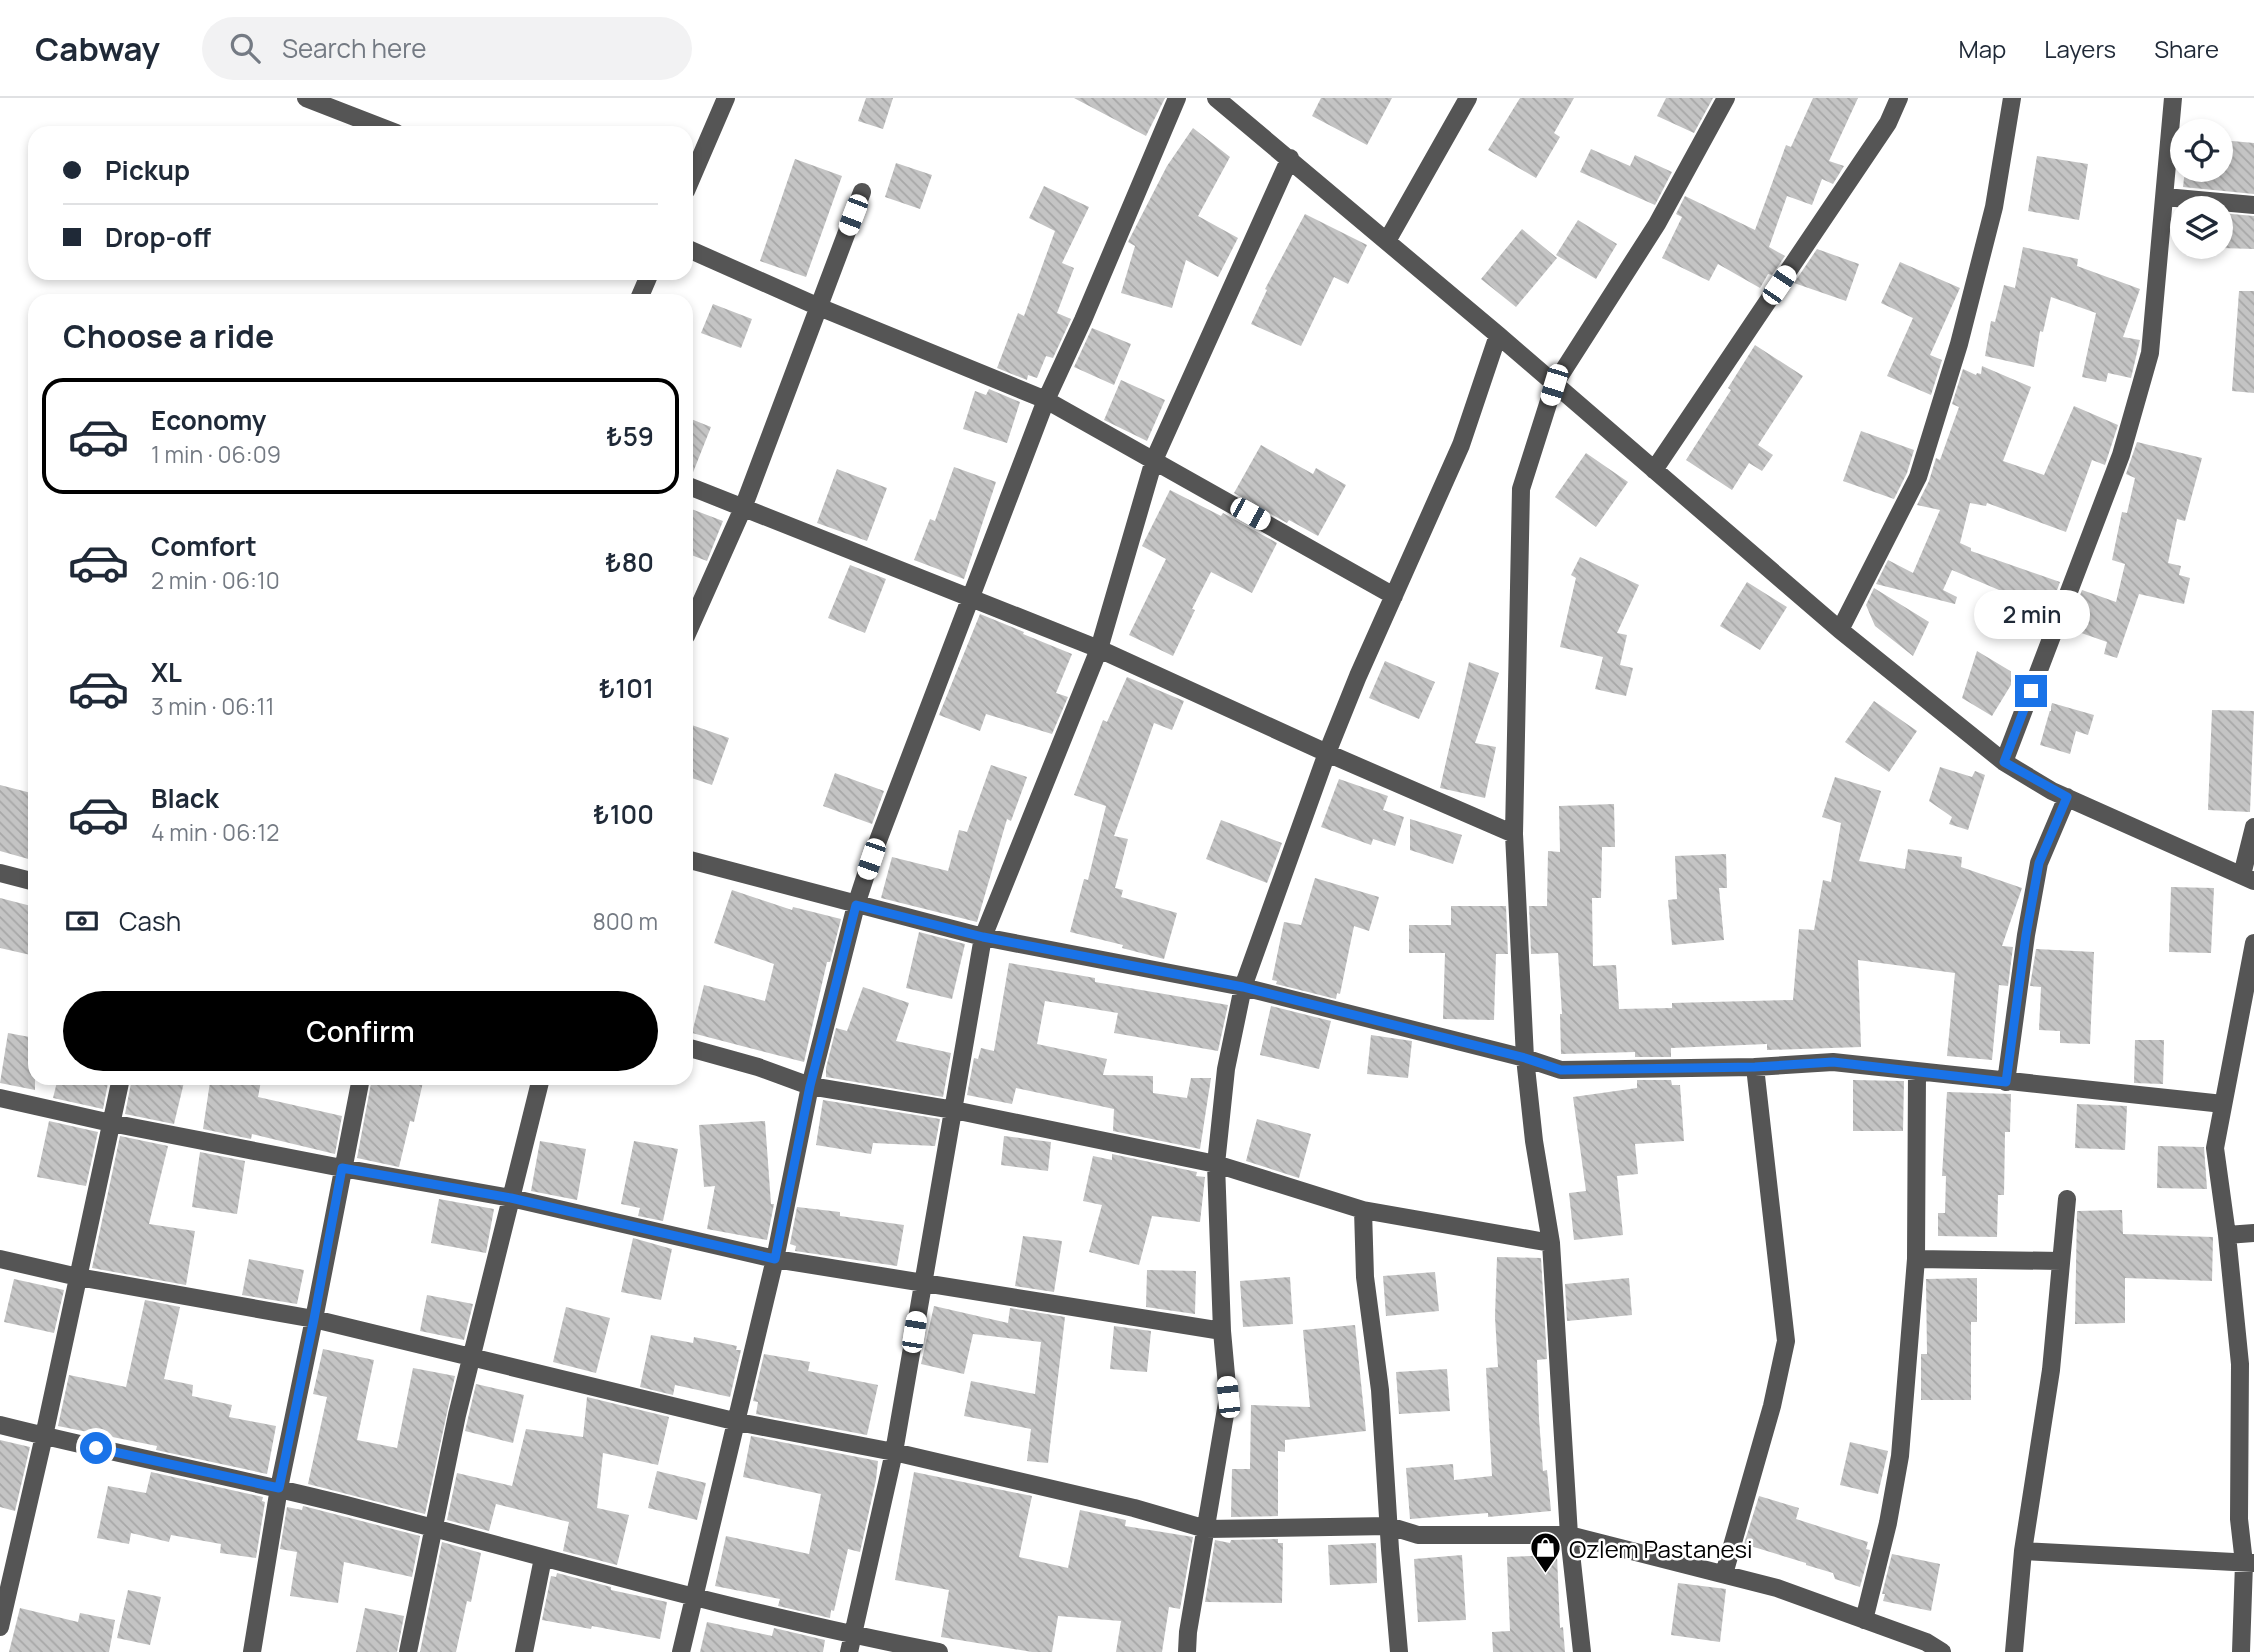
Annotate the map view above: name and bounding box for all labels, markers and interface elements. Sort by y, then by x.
search box [202,17,692,80]
text: Cabway [35,26,160,71]
icon: search [226,29,264,67]
text: Search here [282,30,427,66]
text: Map [1959,32,2006,65]
text: Layers [2044,32,2116,65]
text: Share [2154,32,2219,65]
map controls [2170,119,2233,259]
button: locate [2170,119,2233,182]
text: Pickup [105,152,190,188]
car [836,192,871,238]
button: layers [2170,196,2233,259]
text: Drop-off [105,219,211,255]
car [1759,262,1800,308]
text: Choose a ride [63,314,274,358]
car [1538,362,1571,408]
text: Economy [151,402,266,438]
icon: car [67,405,130,468]
text: ₺59 [606,418,654,454]
text: 1 min · 06:09 [151,438,281,470]
car [1227,495,1274,533]
text: Comfort [151,528,257,564]
icon: car [67,531,130,594]
text: ₺80 [605,544,654,580]
text: 2 min · 06:10 [151,564,280,596]
callout: 2 min [1973,589,2089,638]
text: 2 min [2003,598,2061,630]
text: XL [151,654,182,690]
icon: car [67,657,130,720]
text: ₺101 [599,670,654,706]
route end [2015,675,2047,707]
text: 3 min · 06:11 [151,690,274,722]
text: Black [151,780,219,816]
icon: car [67,783,130,846]
text: ₺100 [593,796,654,832]
text: 4 min · 06:12 [151,816,279,848]
car [855,836,888,882]
icon: cash [63,902,101,940]
text: Cash [119,903,181,939]
text: 800 m [592,905,658,937]
button: Confirm [63,991,658,1071]
car [901,1310,928,1354]
car [1216,1375,1241,1419]
route start [80,1432,112,1464]
shop icon: Ozlem Pastanesi [1529,1531,1563,1575]
place label: Ozlem Pastanesi [1569,1532,1753,1565]

